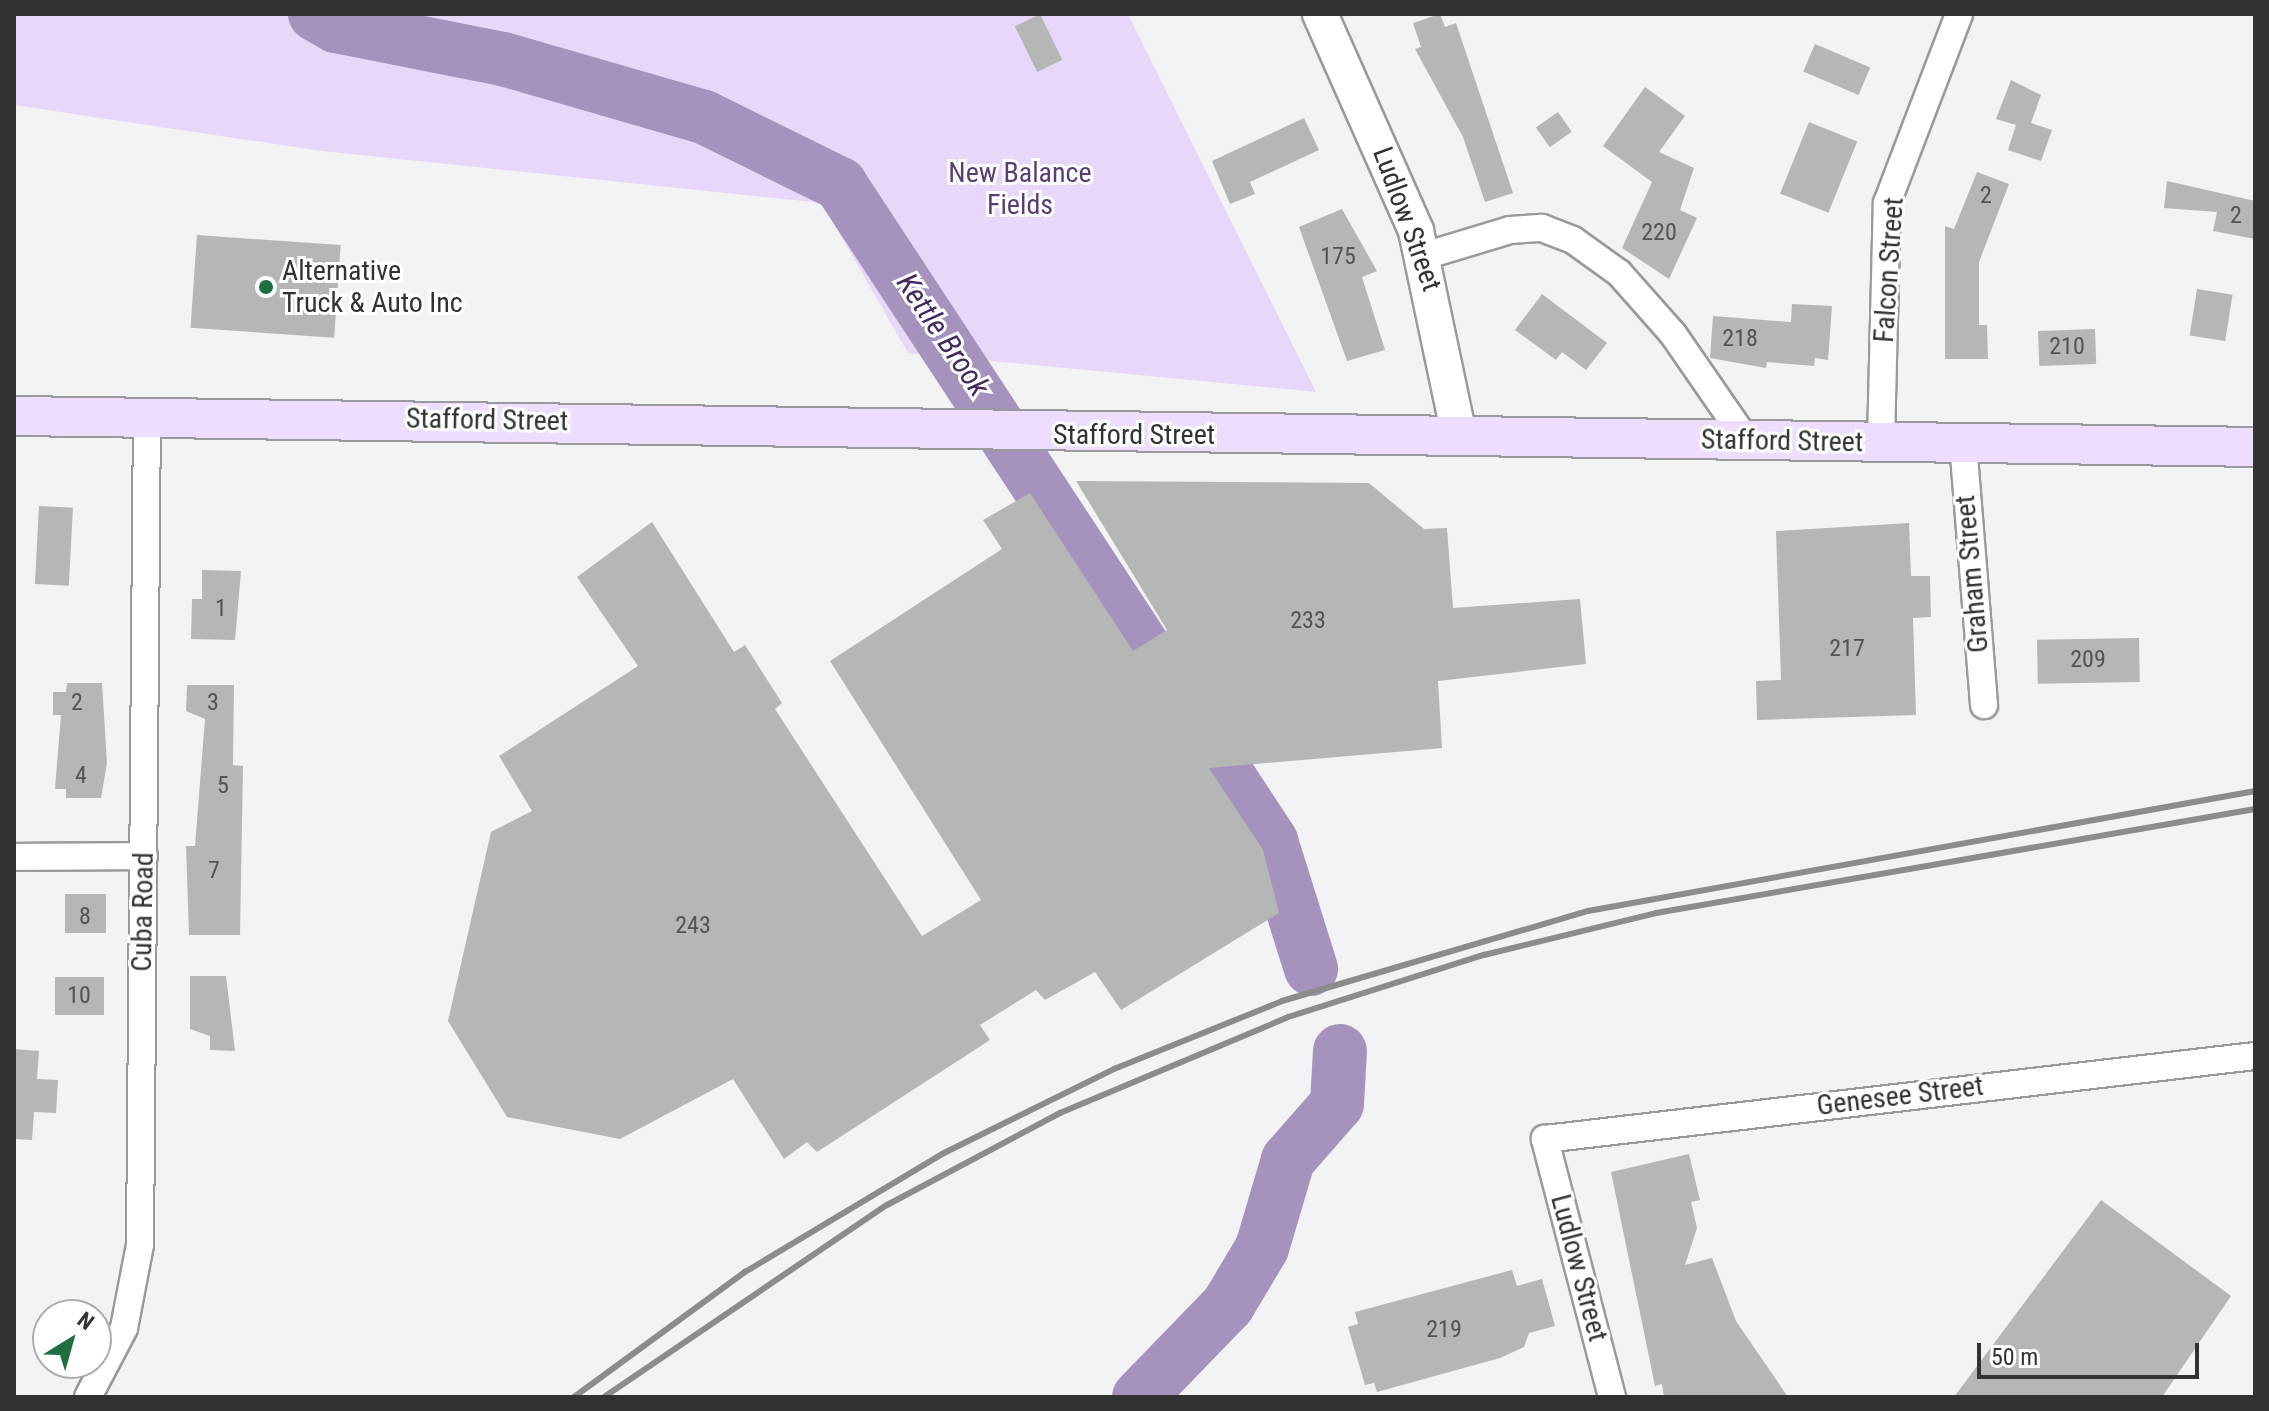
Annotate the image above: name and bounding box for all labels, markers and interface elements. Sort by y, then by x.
street label: Ludlow Street [1365,142,1449,296]
park label: New Balance Fields [948,156,1092,222]
house number: 2 [1980,182,1992,210]
street label: Falcon Street [1867,196,1911,344]
house number: 2 [2230,202,2242,230]
house number: 220 [1641,219,1677,247]
house number: 175 [1320,243,1356,271]
place label: Alternative Truck & Auto Inc [282,254,463,320]
water label: Kettle Brook [889,267,997,403]
marker: Alternative Truck & Auto Inc [257,278,275,296]
house number: 218 [1722,325,1758,353]
house number: 210 [2049,333,2085,361]
street label: Stafford Street [406,402,568,438]
street label: Stafford Street [1053,418,1215,452]
street label: Stafford Street [1701,423,1863,459]
street label: Graham Street [1948,494,1996,654]
house number: 1 [215,595,227,623]
house number: 233 [1290,607,1326,635]
house number: 217 [1829,635,1865,663]
house number: 209 [2070,646,2106,674]
house number: 2 [71,689,83,717]
house number: 3 [207,689,219,717]
house number: 4 [75,762,87,790]
house number: 5 [217,772,229,800]
street label: Cuba Road [125,852,161,972]
house number: 7 [208,857,220,885]
house number: 8 [79,903,91,931]
house number: 243 [675,912,711,940]
house number: 10 [67,982,91,1010]
street label: Genesee Street [1815,1069,1985,1123]
street label: Ludlow Street [1543,1191,1615,1345]
north arrow [32,1299,112,1379]
text: N [73,1307,98,1335]
house number: 219 [1426,1316,1462,1344]
scale bar [1981,1327,2203,1377]
text: 50 m [1991,1343,2038,1371]

